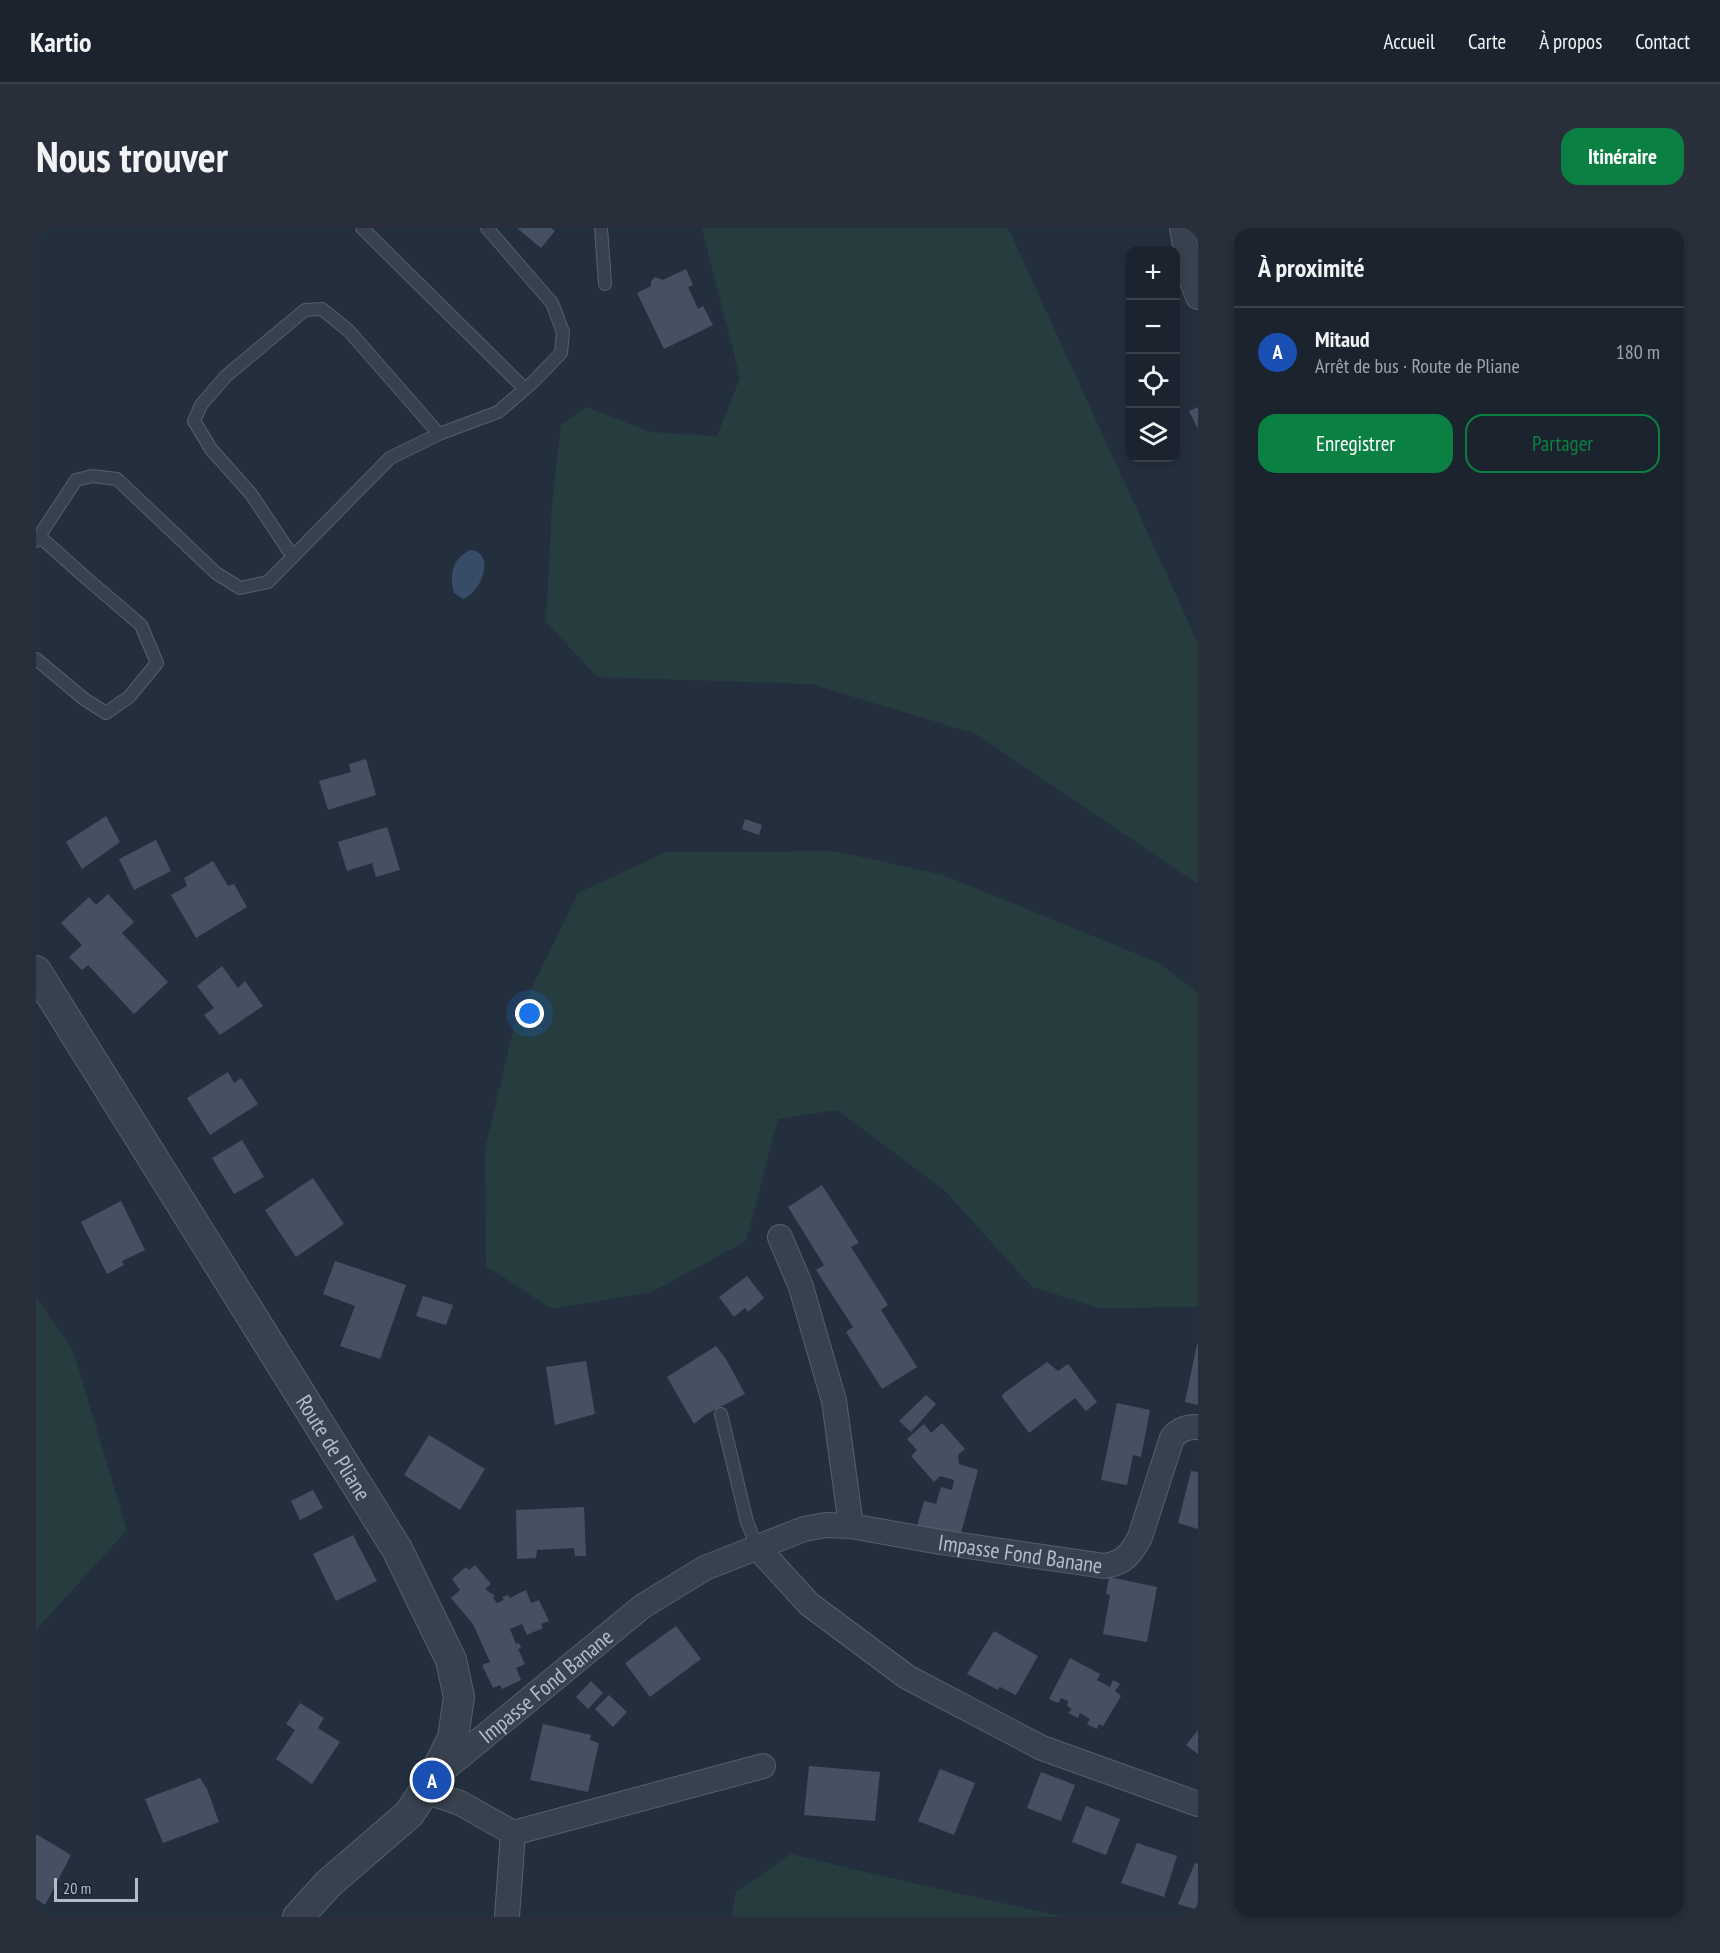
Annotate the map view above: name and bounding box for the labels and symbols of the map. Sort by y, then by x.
your location [515,999,544,1028]
street label: Route de Pliane [290,1390,377,1506]
street label: Impasse Fond Banane [936,1528,1104,1579]
street label: Impasse Fond Banane [473,1623,619,1749]
pin: A [412,1758,452,1802]
scale bar [54,1875,138,1902]

